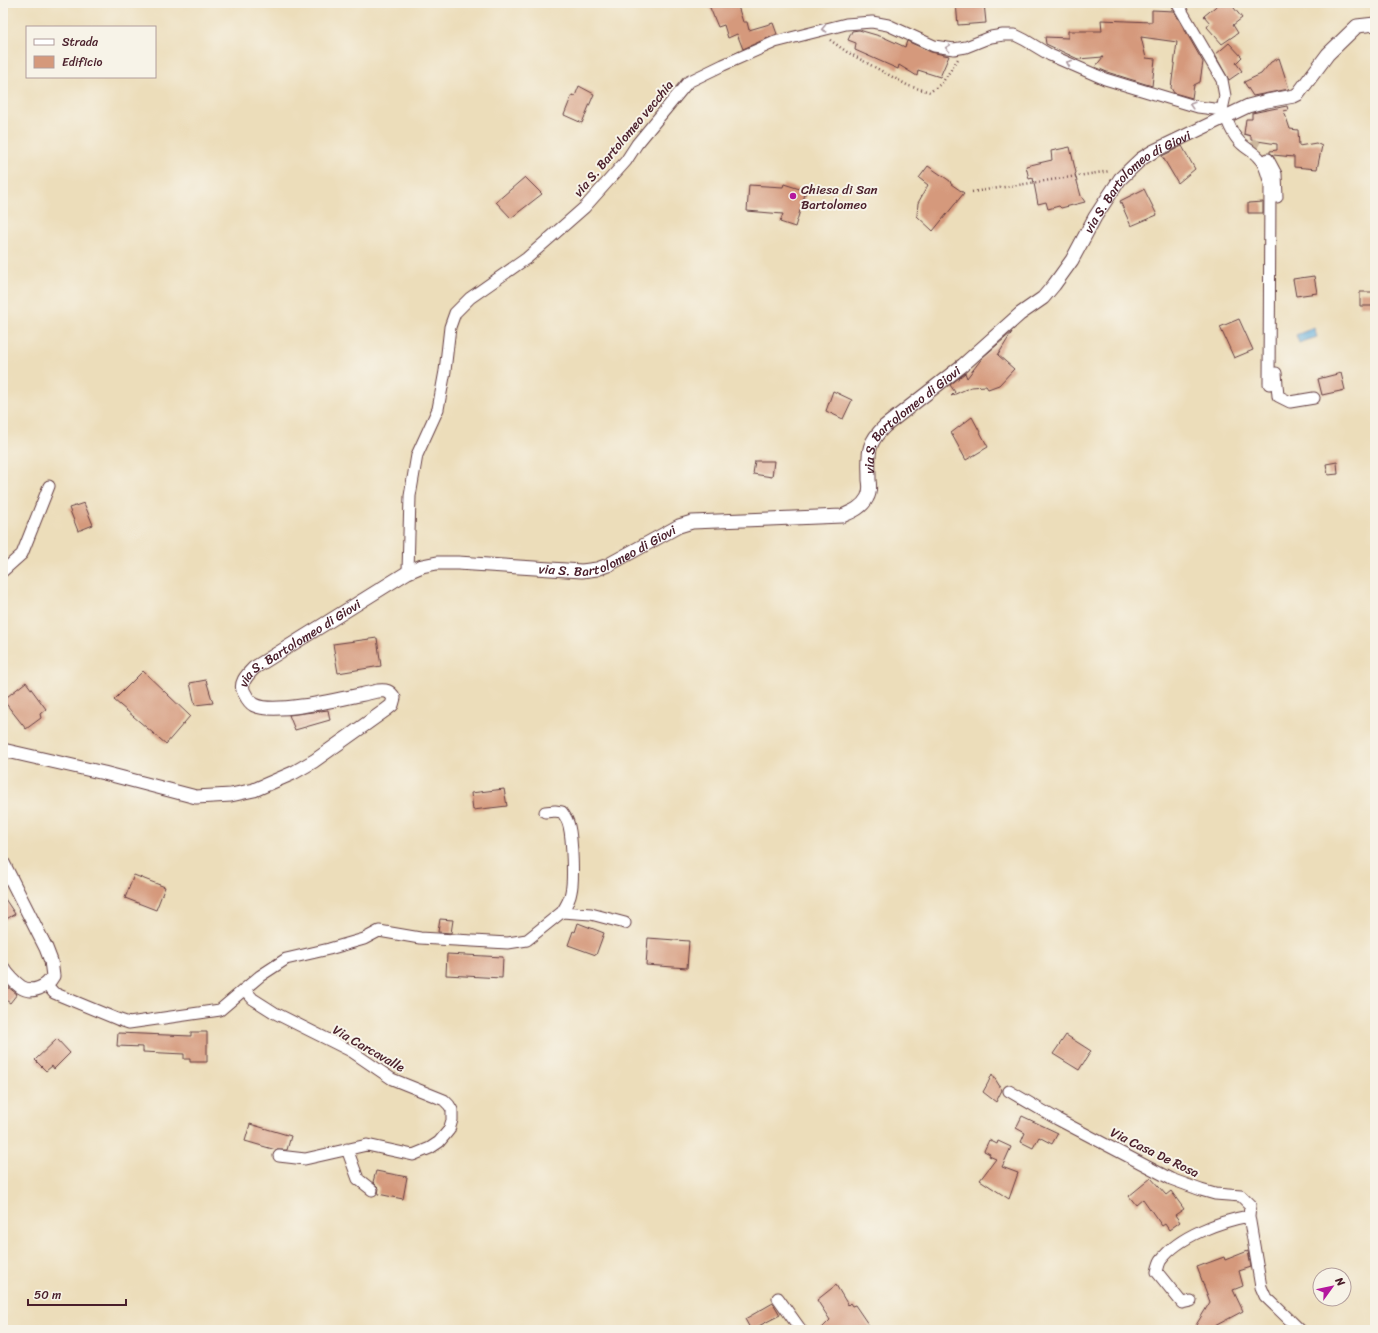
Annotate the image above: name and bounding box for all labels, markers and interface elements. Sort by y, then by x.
one-way arrow [821,24,827,32]
legend [26,26,156,78]
text: Strada [62,31,99,53]
one-way arrow [945,44,951,53]
text: Edificio [62,51,102,73]
one-way arrow [1065,60,1072,68]
street label: via S. Bartolomeo vecchia [567,74,680,202]
one-way arrow [1188,101,1195,110]
street label: via S. Bartolomeo di Giovi [1077,124,1195,237]
place label: Chiesa di San Bartolomeo [801,178,878,216]
marker: Chiesa di San Bartolomeo [788,191,798,201]
street label: via S. Bartolomeo di Giovi [858,360,966,474]
street label: via S. Bartolomeo di Giovi [538,519,681,583]
street label: via S. Bartolomeo di Giovi [232,593,366,689]
street label: Via Carcavalle [328,1018,409,1079]
street label: Via Casa De Rosa [1106,1121,1204,1184]
north arrow [1312,1267,1352,1307]
text: N [1329,1273,1350,1291]
scale bar [28,1281,126,1307]
text: 50 m [34,1284,61,1306]

